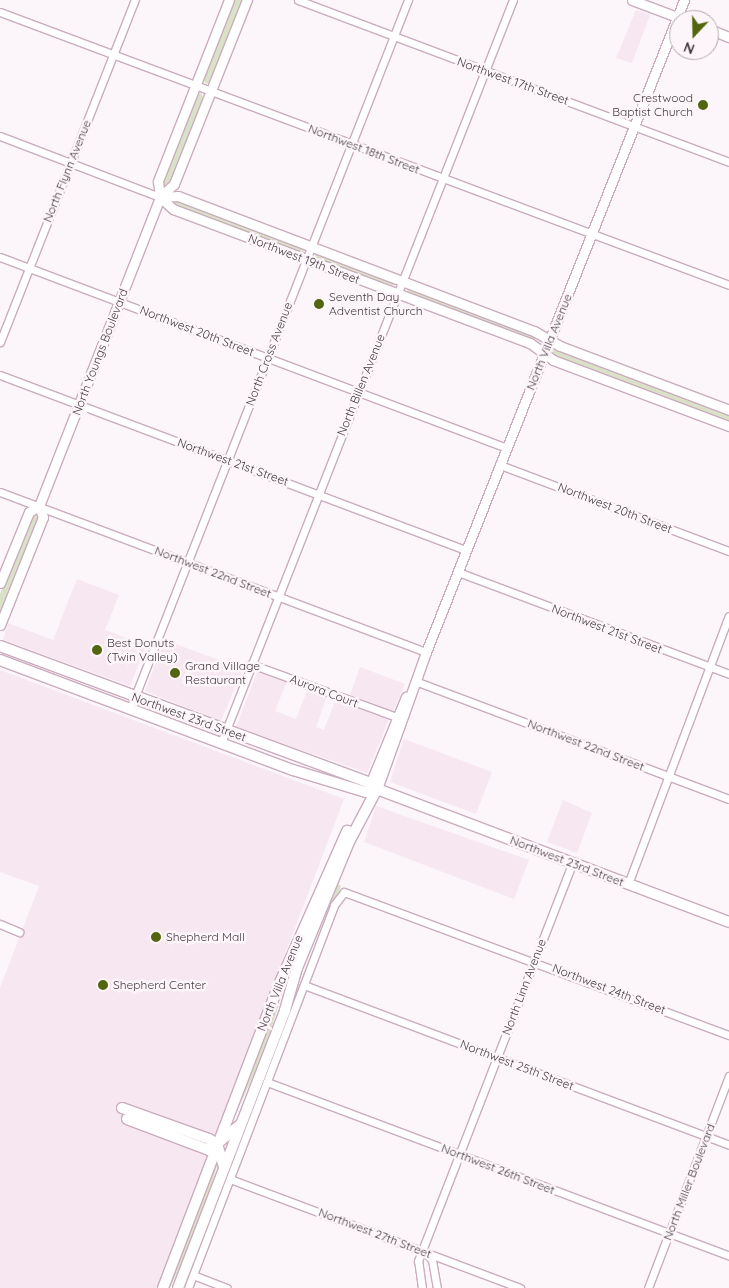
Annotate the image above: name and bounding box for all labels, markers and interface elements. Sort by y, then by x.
north arrow [669,10,719,60]
text: N [681,38,697,58]
street label: Northwest 17th Street [455,54,571,108]
place label: Crestwood Baptist Church [612,91,693,119]
marker: Crestwood Baptist Church [697,99,709,111]
street label: North Flynn Avenue [40,118,94,224]
street label: Northwest 18th Street [306,121,422,177]
street label: Northwest 19th Street [246,231,362,287]
street label: North Youngs Boulevard [69,287,131,417]
place label: Seventh Day Adventist Church [329,290,423,318]
street label: North Villa Avenue [523,292,575,392]
marker: Seventh Day Adventist Church [313,298,325,310]
street label: North Cross Avenue [243,300,295,408]
street label: Northwest 20th Street [138,303,256,359]
street label: North Billen Avenue [334,332,388,438]
street label: Northwest 21st Street [176,435,290,489]
street label: Northwest 20th Street [556,480,674,536]
street label: Northwest 22nd Street [153,543,273,601]
street label: Northwest 21st Street [550,601,664,657]
place label: Best Donuts (Twin Valley) [107,636,178,664]
marker: Best Donuts (Twin Valley) [91,644,103,656]
place label: Grand Village Restaurant [185,659,260,687]
marker: Grand Village Restaurant [169,667,181,679]
street label: Aurora Court [288,671,360,711]
street label: Northwest 23rd Street [130,690,248,744]
street label: Northwest 22nd Street [526,716,646,774]
street label: Northwest 23rd Street [508,833,626,889]
place label: Shepherd Mall [166,930,245,944]
marker: Shepherd Mall [150,931,162,943]
street label: North Villa Avenue [254,933,306,1033]
street label: North Linn Avenue [499,937,549,1037]
street label: Northwest 24th Street [550,961,668,1017]
place label: Shepherd Center [113,978,206,992]
marker: Shepherd Center [97,979,109,991]
street label: Northwest 25th Street [458,1037,576,1093]
street label: North Miller Boulevard [660,1122,718,1242]
street label: Northwest 26th Street [439,1141,557,1197]
street label: Northwest 27th Street [316,1205,434,1261]

